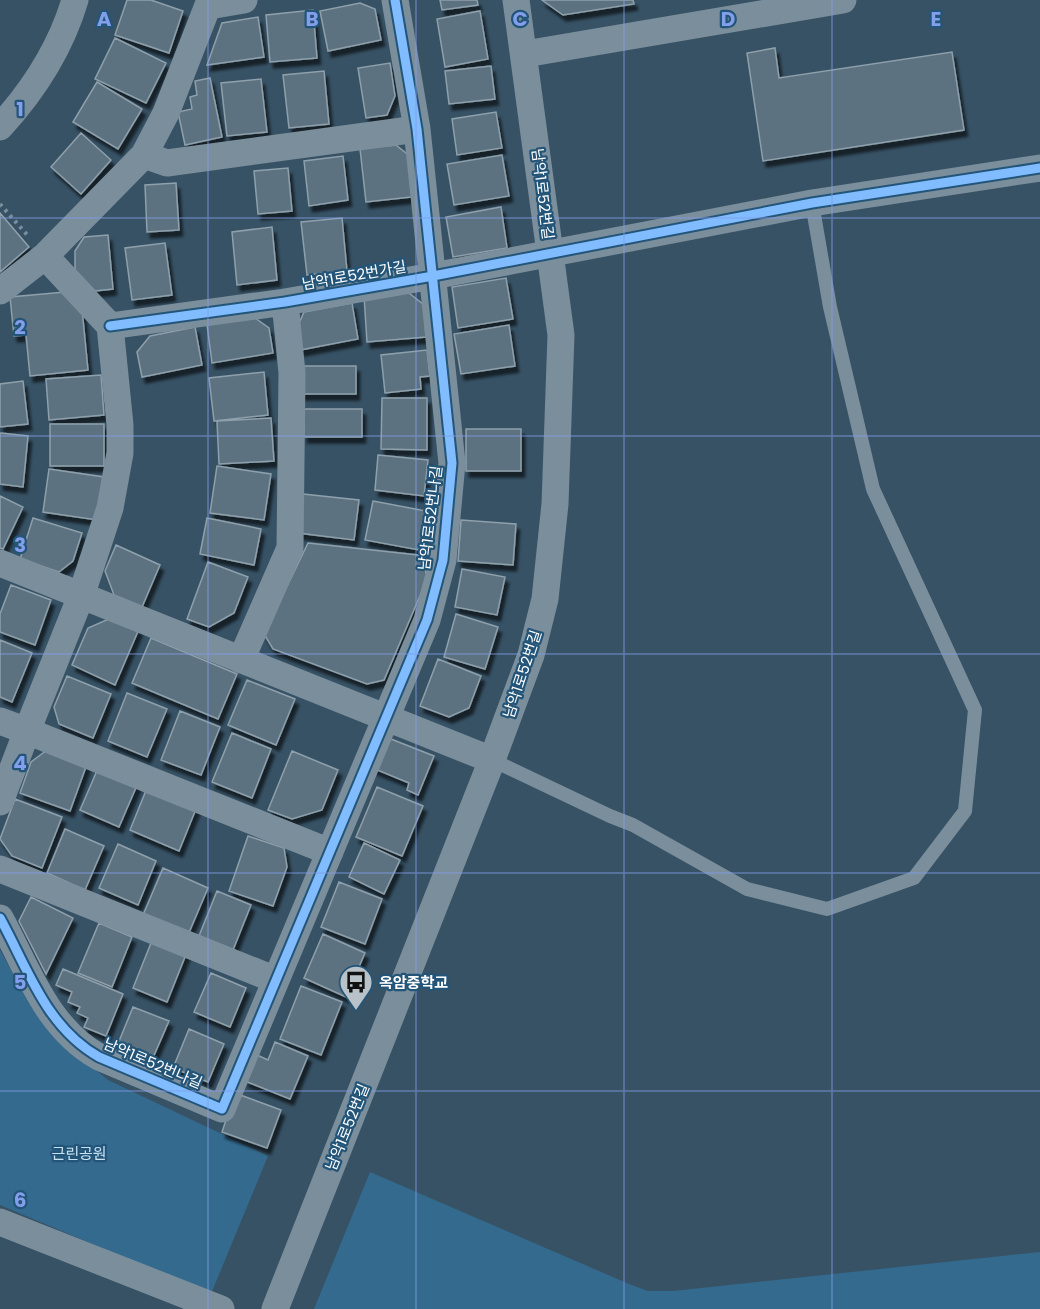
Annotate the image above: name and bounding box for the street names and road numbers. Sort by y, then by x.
street label: 남악1로52번길 [527,147,559,241]
street label: 남악1로52번가길 [300,255,408,295]
street label: 남악1로52번나길 [413,464,447,572]
street label: 남악1로52번길 [498,627,546,721]
street label: 남악1로52번나길 [100,1033,206,1093]
street label: 남악1로52번길 [320,1080,374,1174]

